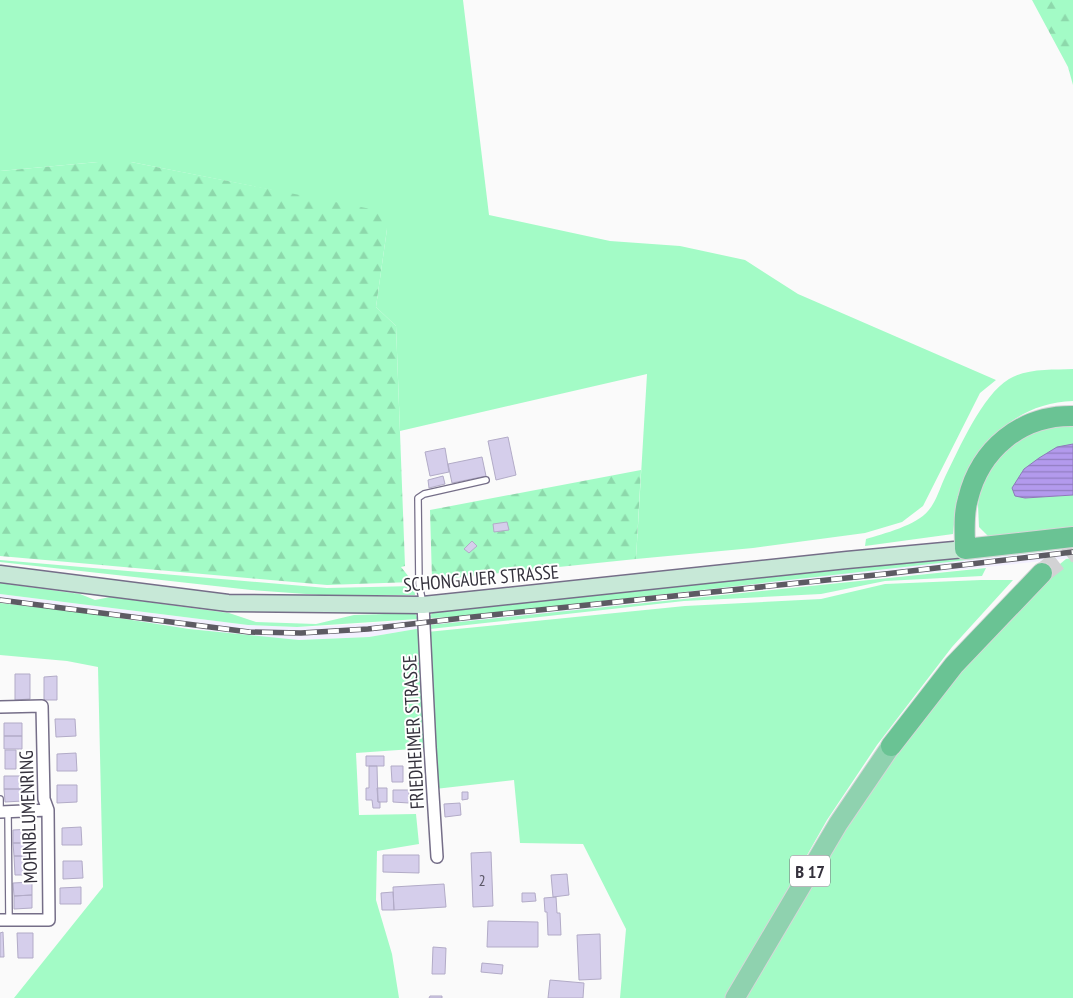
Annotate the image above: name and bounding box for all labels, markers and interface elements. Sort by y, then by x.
street label: SCHONGAUER STRASSE [402,559,560,597]
street label: FRIEDHEIMER STRASSE [397,654,429,810]
street label: MOHNBLUMENRING [14,750,42,884]
road number: B 17 [790,856,830,886]
house number: 2 [478,870,486,890]

